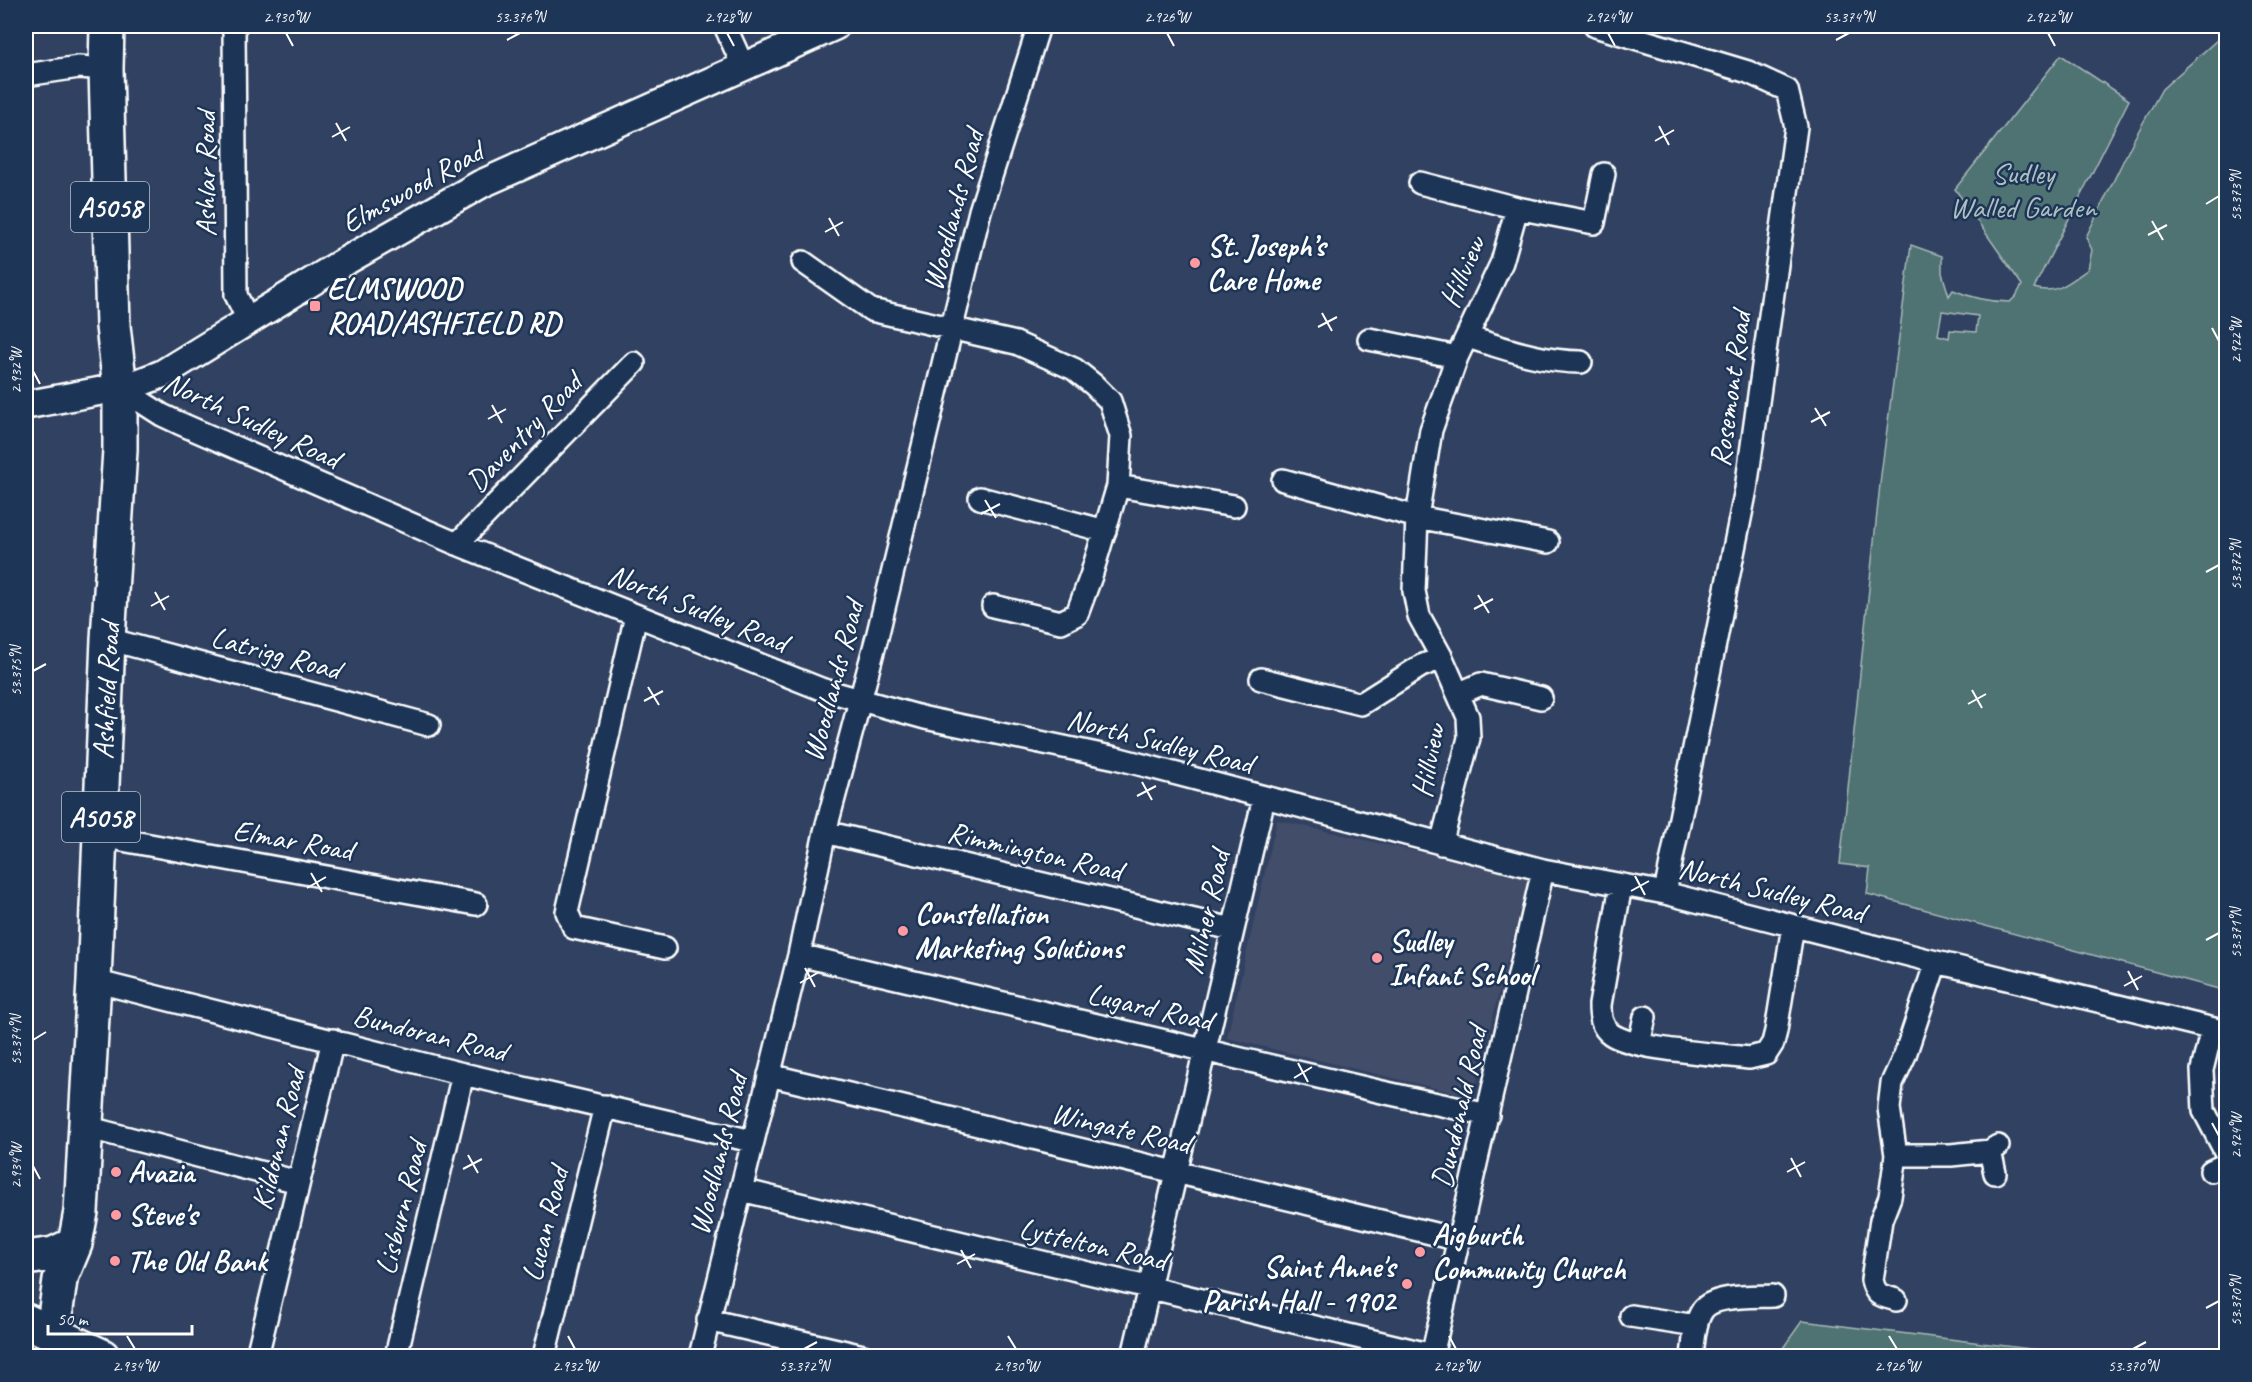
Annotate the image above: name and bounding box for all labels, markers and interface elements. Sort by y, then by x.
text: 2.930°W [263,8,312,27]
text: 53.376°N [495,8,548,27]
text: 2.928°W [704,8,753,27]
text: 2.926°W [1144,8,1193,27]
text: 2.924°W [1585,8,1634,27]
text: 53.374°N [1824,8,1877,27]
text: 2.922°W [2025,8,2074,27]
street label: Ashlar Road [186,107,224,237]
street label: Woodlands Road [913,121,994,295]
street label: Elmswood Road [334,130,493,242]
park label: Sudley Walled Garden [1950,154,2098,226]
text: 53.373°N [2227,168,2246,221]
road number: A5058 [71,182,149,232]
place label: St. Joseph’s Care Home [1207,227,1329,299]
street label: Hillview [1430,228,1495,313]
marker: St. Joseph’s Care Home [1188,256,1202,270]
place label: ELMSWOOD ROAD/ASHFIELD RD [327,270,564,342]
marker: ELMSWOOD ROAD/ASHFIELD RD [308,299,322,313]
street label: Rosemont Road [1700,305,1760,469]
text: 2.922°W [2227,315,2246,364]
text: 2.932°W [7,345,26,394]
street label: Daventry Road [458,361,593,500]
street label: North Sudley Road [158,363,350,479]
text: 53.372°N [2227,537,2246,590]
street label: North Sudley Road [603,555,797,663]
street label: Woodlands Road [793,592,874,766]
street label: Ashfield Road [83,618,129,760]
street label: Latrigg Road [207,618,349,690]
text: 53.375°N [7,643,26,696]
street label: North Sudley Road [1063,700,1261,783]
street label: Hillview [1402,719,1454,801]
road number: A5058 [62,792,140,842]
street label: Elmar Road [230,811,360,870]
street label: Rimmington Road [944,812,1130,890]
street label: Milner Road [1173,843,1240,977]
street label: North Sudley Road [1675,849,1873,932]
place label: Constellation Marketing Solutions [915,895,1126,967]
text: 53.371°N [2227,905,2246,958]
place label: Sudley Infant School [1389,922,1540,994]
marker: Constellation Marketing Solutions [896,924,910,938]
marker: Sudley Infant School [1370,951,1384,965]
street label: Lugard Road [1084,974,1220,1041]
street label: Bundoran Road [349,996,515,1071]
text: 53.374°N [7,1012,26,1065]
street label: Dundonald Road [1422,1019,1497,1191]
street label: Kildonan Road [242,1060,315,1214]
street label: Woodlands Road [680,1065,757,1239]
street label: Wingate Road [1048,1094,1198,1163]
text: 2.924°W [2227,1110,2246,1159]
street label: Lisburn Road [366,1133,437,1279]
text: 2.934°W [7,1140,26,1189]
place label: Avazia [128,1153,197,1191]
street label: Lucan Road [512,1159,579,1285]
marker: Avazia [109,1165,123,1179]
place label: Steve's [128,1196,201,1234]
marker: Steve's [109,1208,123,1222]
street label: Lyttelton Road [1016,1209,1174,1280]
place label: Aigburth Community Church [1432,1216,1627,1289]
place label: The Old Bank [127,1242,269,1280]
marker: Aigburth Community Church [1413,1245,1427,1259]
place label: Saint Anne's Parish Hall - 1902 [1202,1248,1398,1320]
marker: The Old Bank [108,1254,122,1268]
text: 53.370°N [2227,1273,2246,1326]
marker: Saint Anne's Parish Hall - 1902 [1400,1277,1414,1291]
scale bar [48,1298,192,1336]
text: 50 m [57,1308,90,1330]
text: 2.934°W [112,1357,161,1376]
text: 2.932°W [552,1357,601,1376]
text: 53.372°N [779,1357,832,1376]
text: 2.930°W [993,1357,1042,1376]
text: 2.928°W [1433,1357,1482,1376]
text: 2.926°W [1874,1357,1923,1376]
text: 53.370°N [2108,1357,2161,1376]

